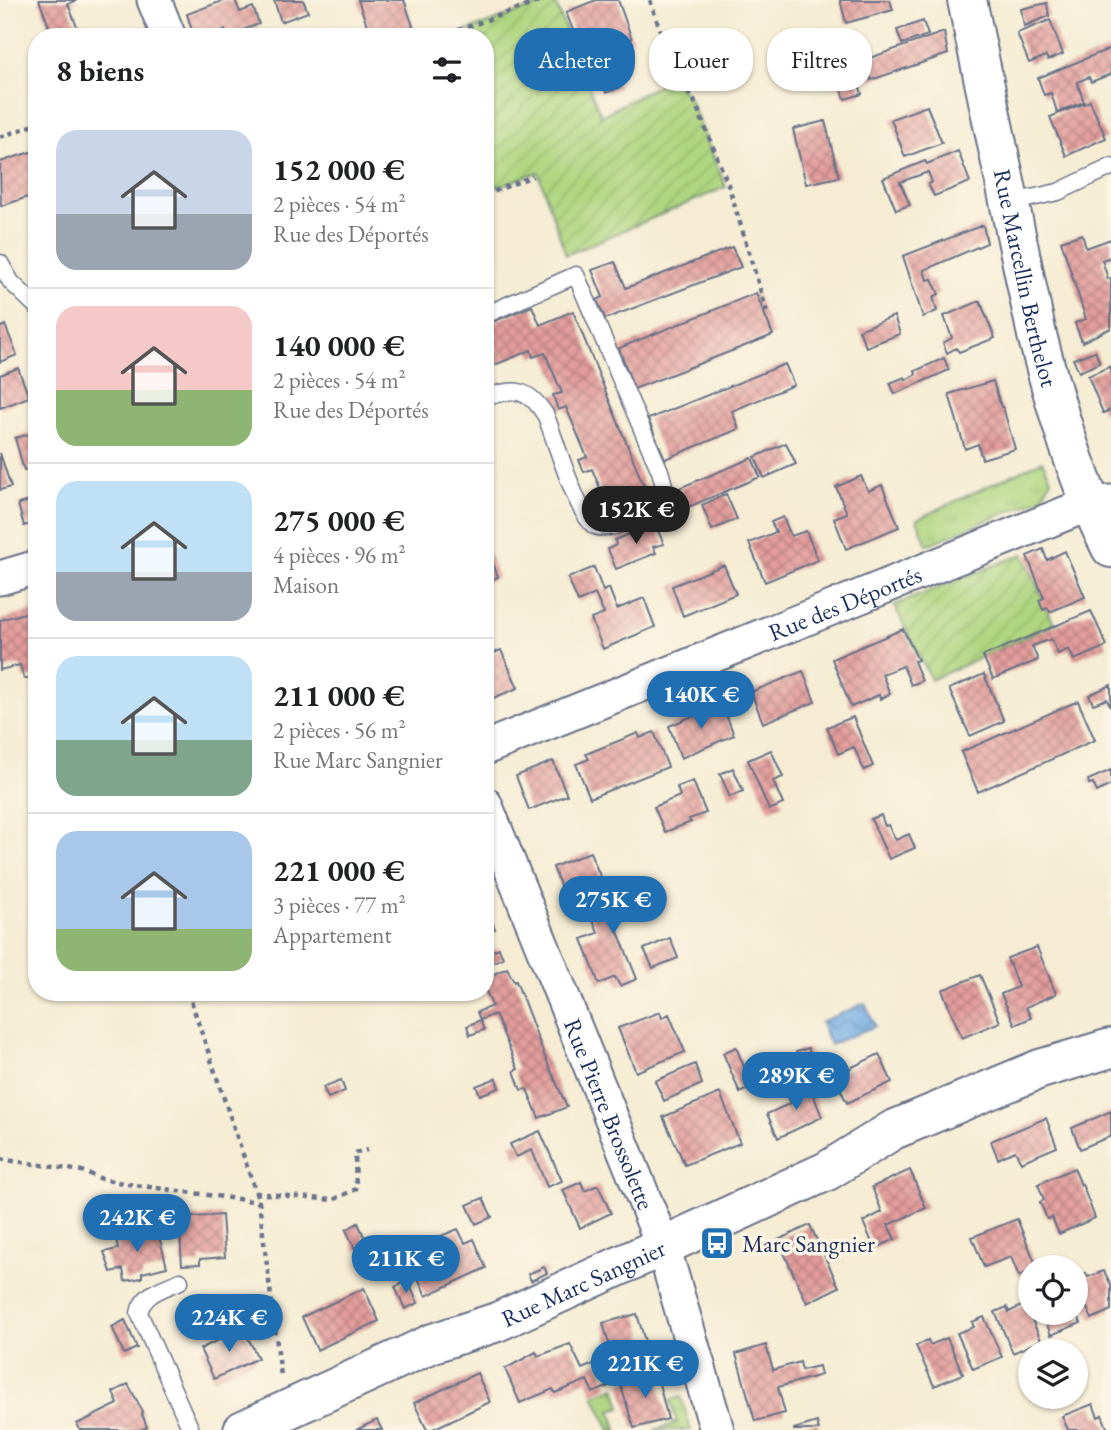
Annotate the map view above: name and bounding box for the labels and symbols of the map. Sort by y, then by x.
street label: Rue Marcellin Berthelot [987,166,1066,391]
pin: 152K € [579,486,693,546]
street label: Rue des Déportés [764,558,926,648]
pin: 140K € [644,672,758,731]
pin: 275K € [556,876,670,936]
street label: Rue Pierre Brossolette [557,1014,662,1214]
pin: 289K € [739,1052,853,1112]
pin: 242K € [80,1194,194,1254]
bus stop icon: Marc Sangnier [698,1224,736,1262]
place label: Marc Sangnier [742,1228,875,1259]
street label: Rue Marc Sangnier [496,1232,670,1334]
pin: 211K € [349,1236,463,1295]
pin: 224K € [172,1294,286,1354]
pin: 221K € [588,1340,702,1400]

